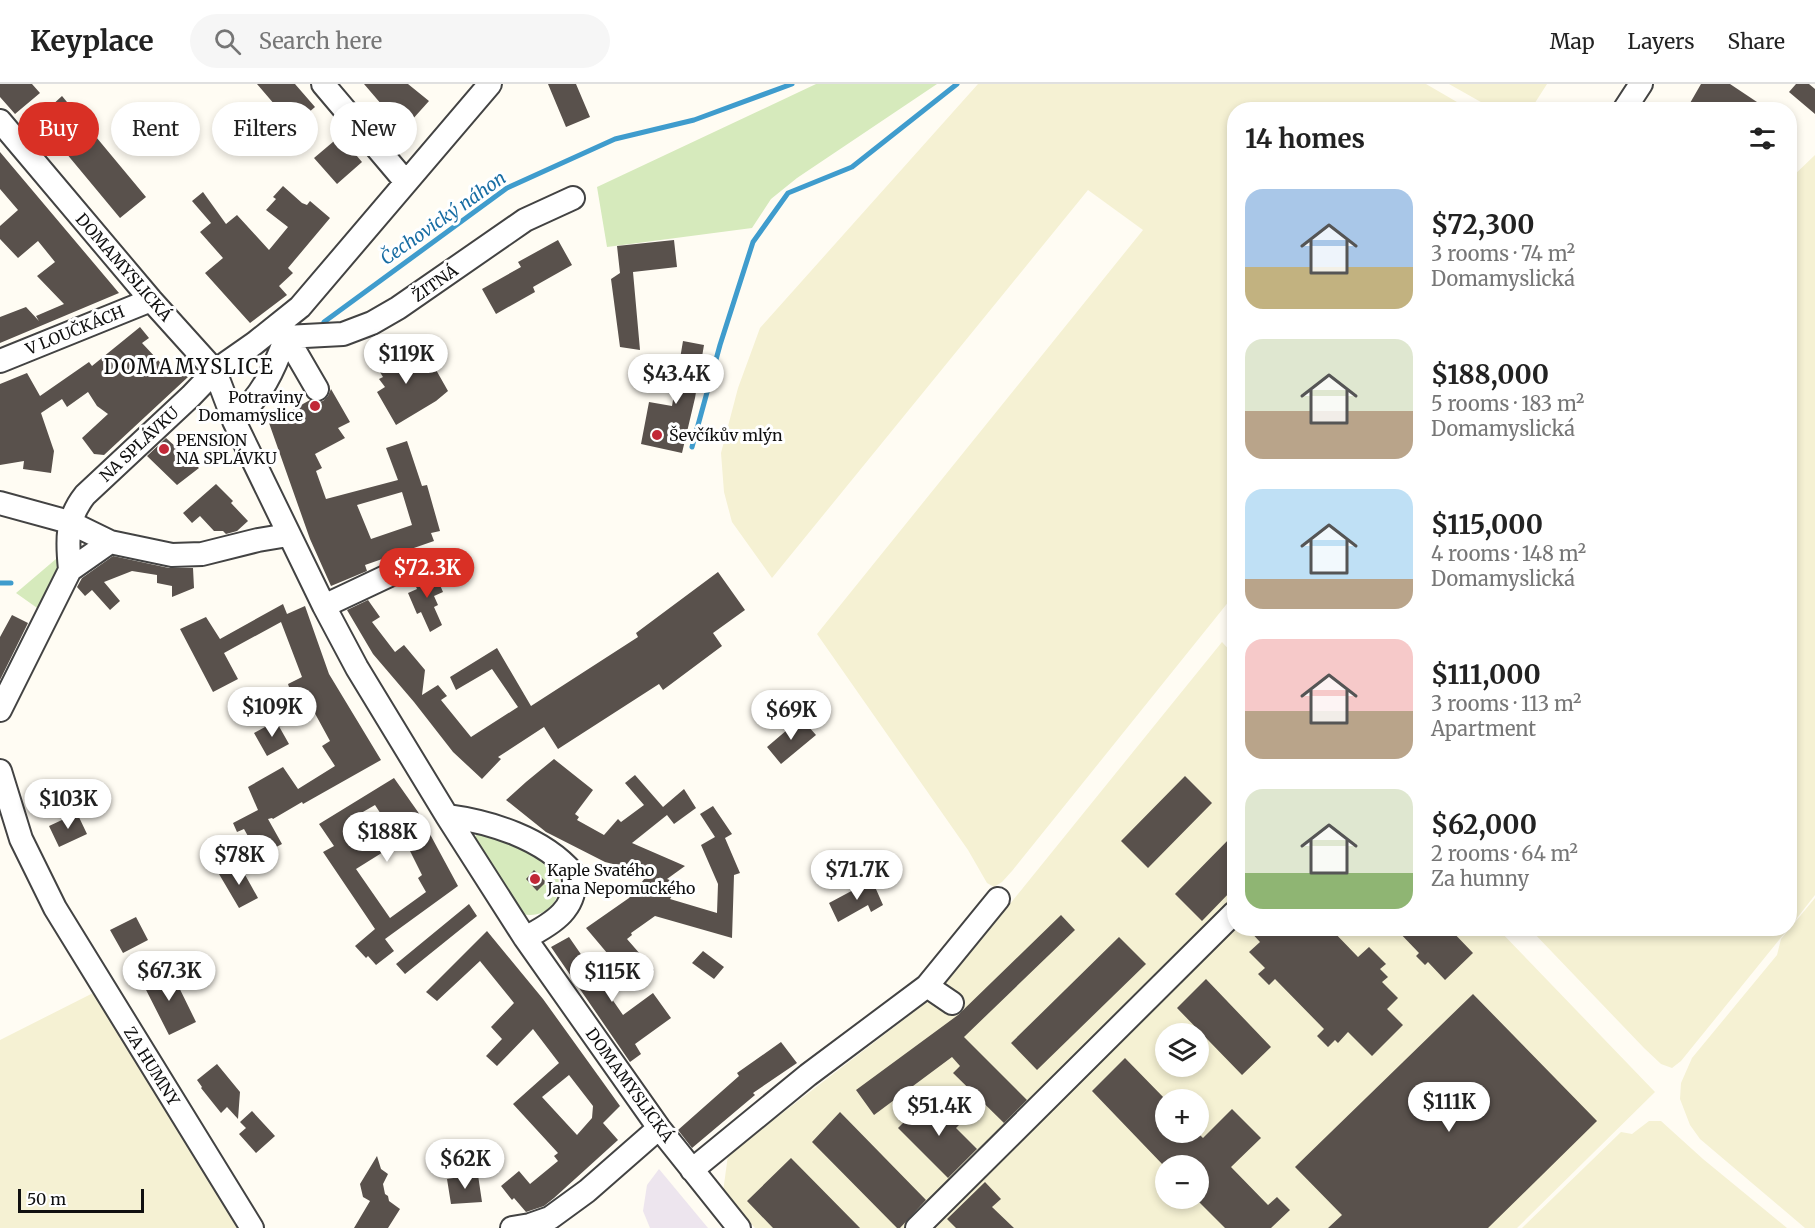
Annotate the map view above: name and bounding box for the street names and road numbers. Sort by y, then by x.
street label: DOMAMYSLICKÁ [72,209,177,326]
street label: ŽITNÁ [408,260,462,306]
street label: V LOUČKÁCH [22,301,127,359]
street label: NA SPLÁVKU [95,402,183,486]
street label: ZA HUMNY [120,1023,185,1110]
street label: DOMAMYSLICKÁ [582,1024,679,1147]

